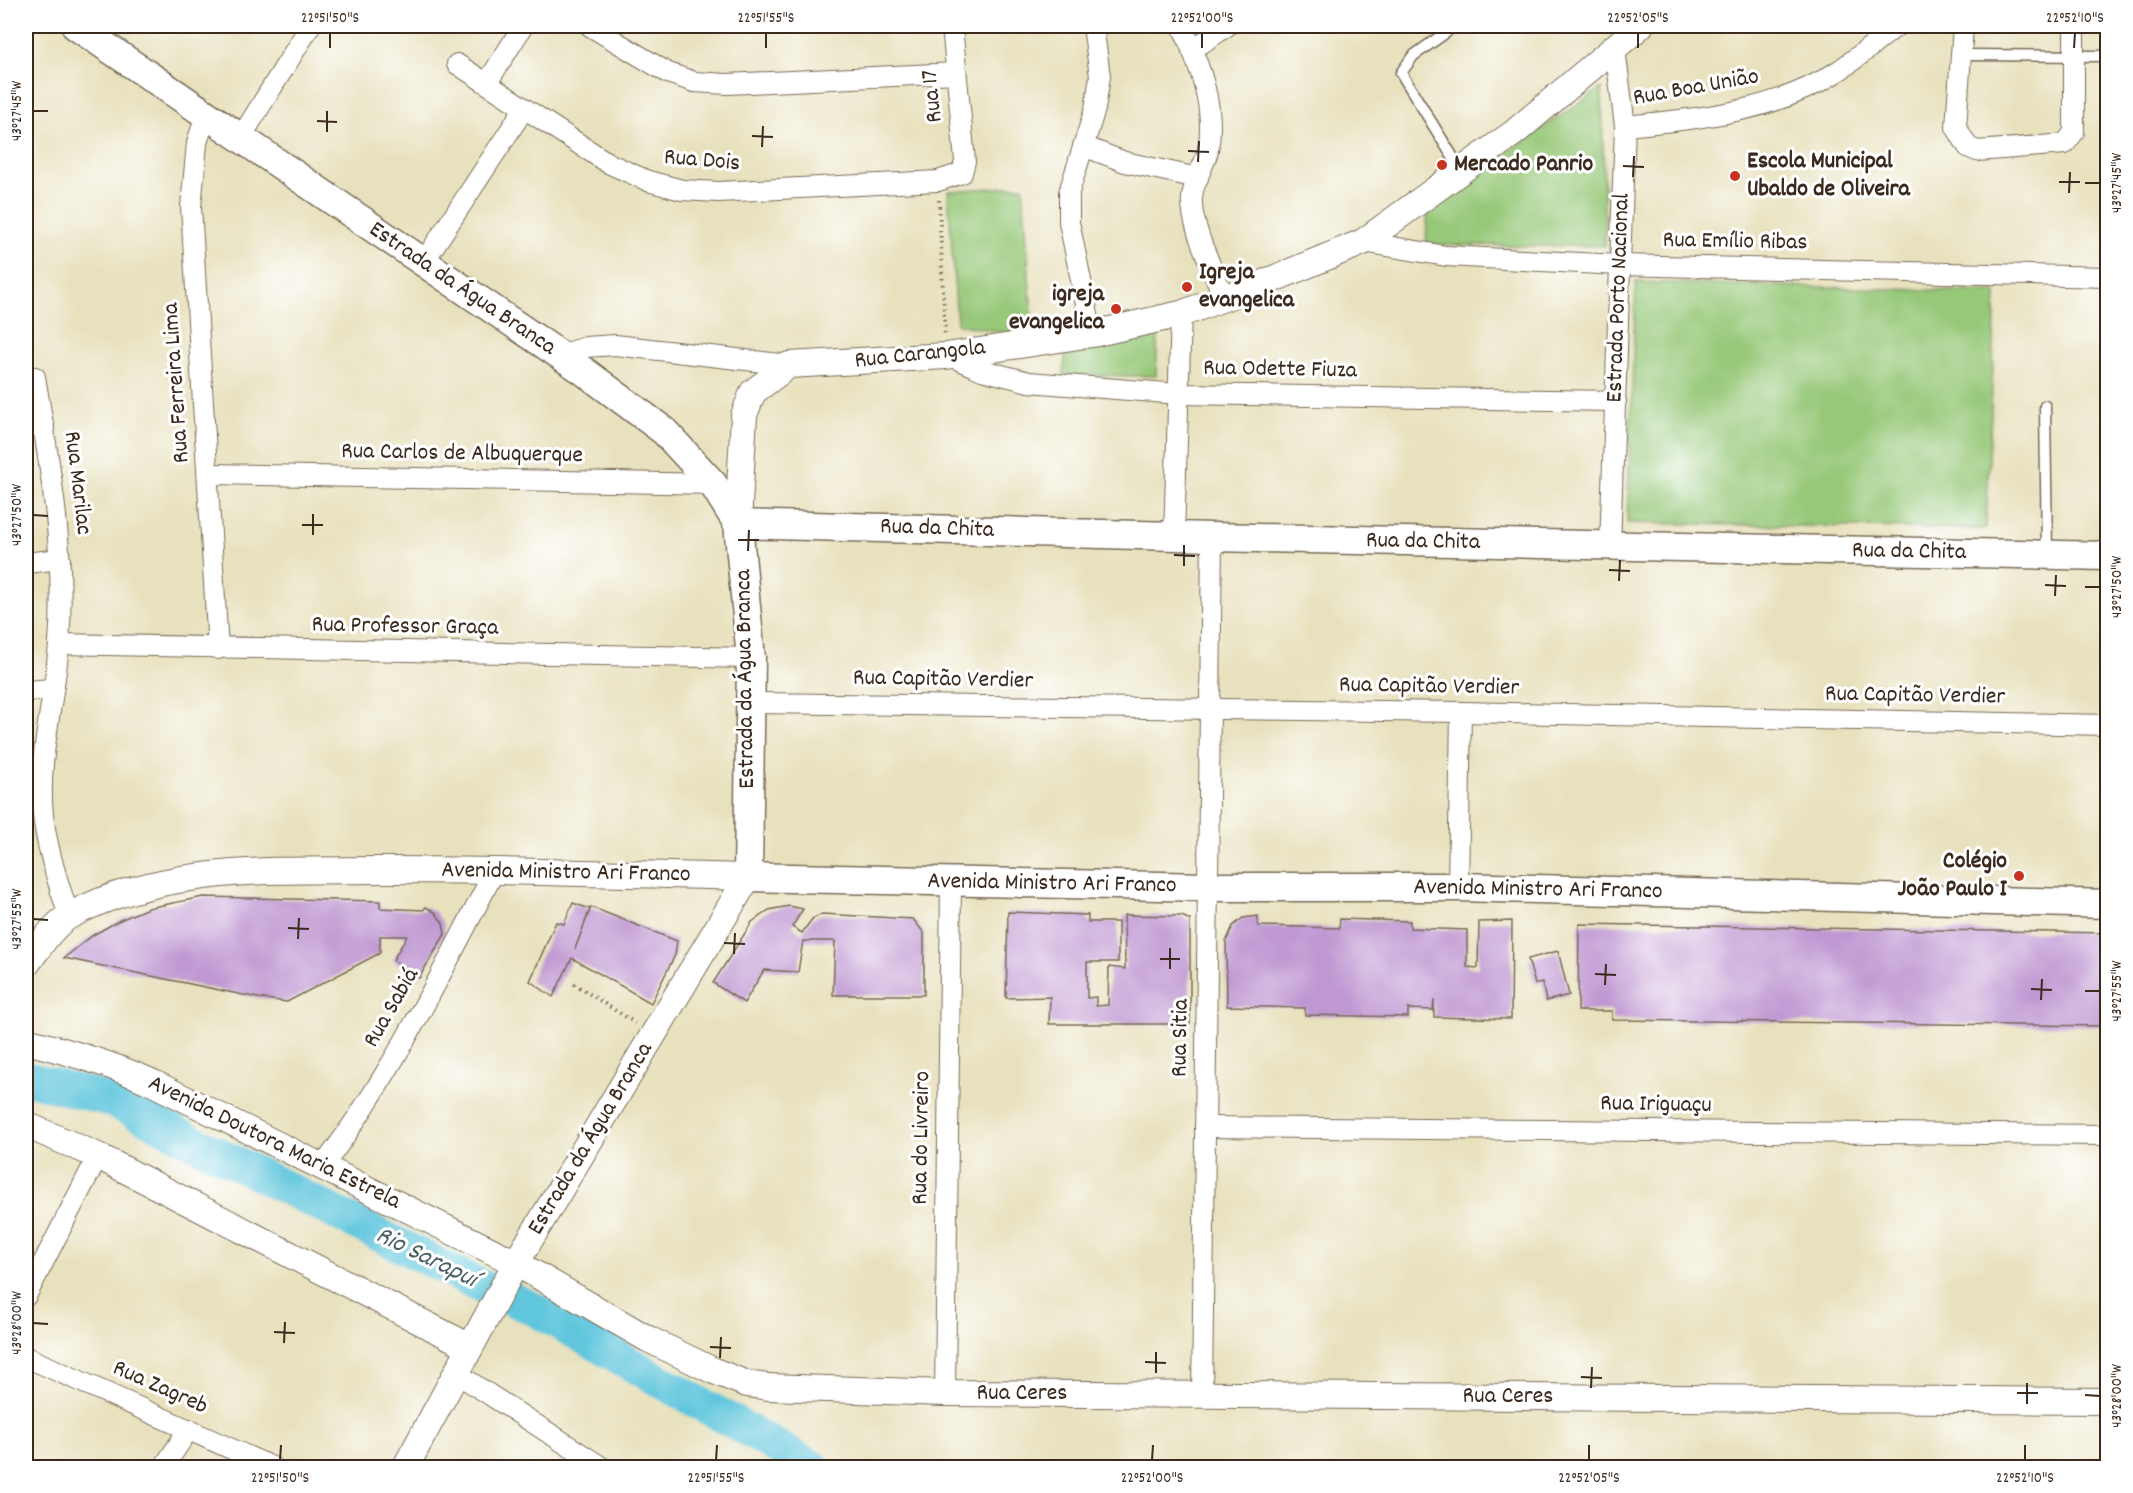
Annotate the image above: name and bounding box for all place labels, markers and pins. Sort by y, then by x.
place label: Escola Municipal Ubaldo de Oliveira [1747,145,1910,207]
place label: Mercado Panrio [1454,148,1593,182]
marker: Mercado Panrio [1435,158,1449,172]
marker: Escola Municipal Ubaldo de Oliveira [1728,169,1742,183]
place label: Igreja evangelica [1199,256,1295,318]
place label: igreja evangelica [1009,278,1105,340]
marker: Igreja evangelica [1180,280,1194,294]
marker: igreja evangelica [1109,302,1123,316]
place label: Colégio João Paulo I [1898,845,2008,907]
marker: Colégio João Paulo I [2012,869,2026,883]

